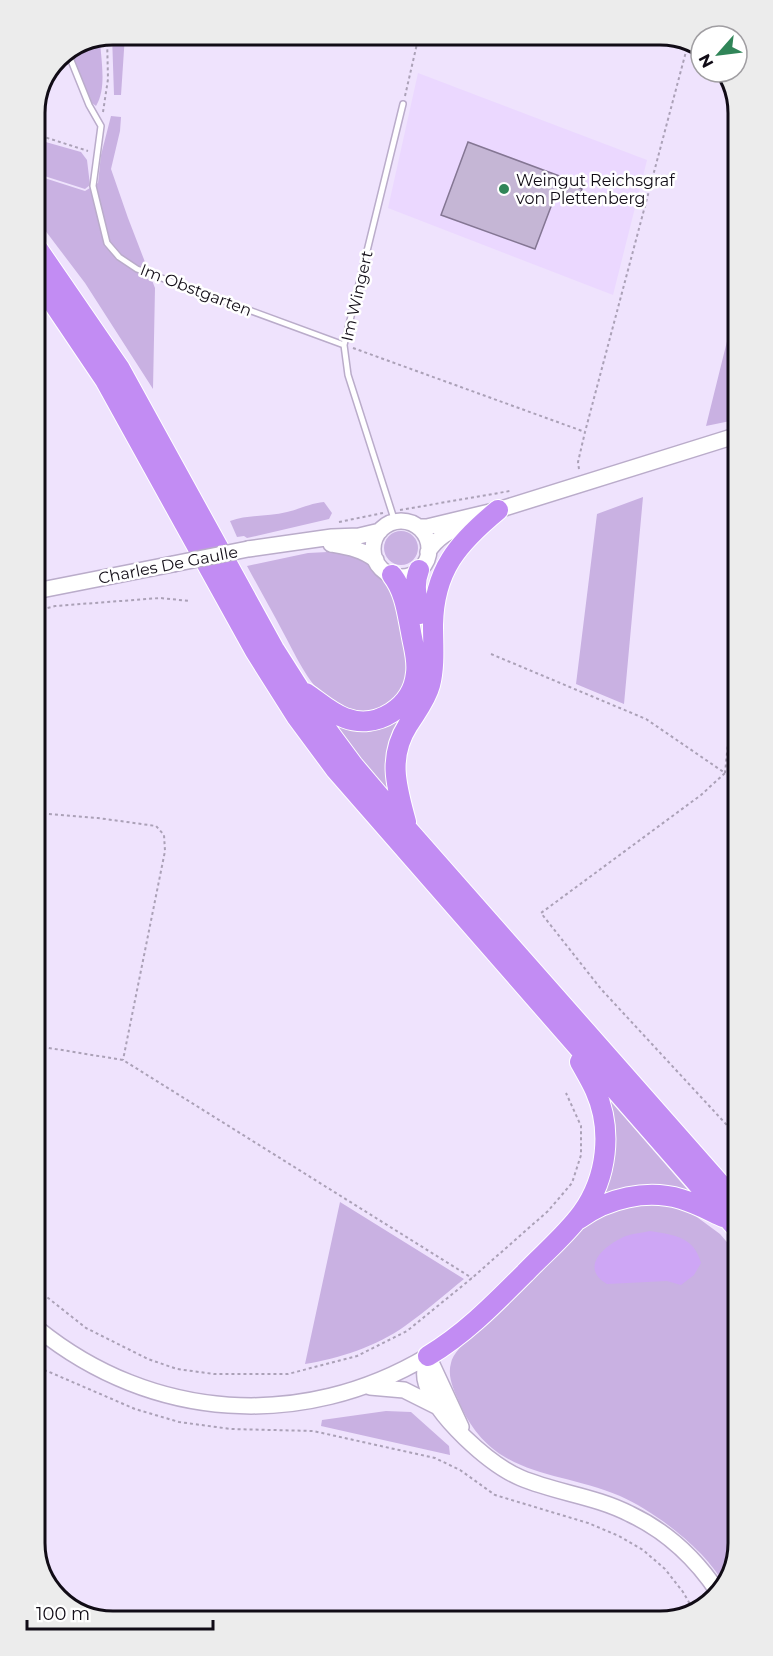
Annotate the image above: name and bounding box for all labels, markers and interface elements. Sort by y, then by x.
north arrow [689,24,749,84]
text: N [695,51,718,71]
place label: Weingut Reichsgraf von Plettenberg [516,171,675,208]
marker: Weingut Reichsgraf von Plettenberg [497,182,511,196]
street label: Im Wingert [337,248,377,343]
street label: Im Obstgarten [138,260,254,320]
street label: Charles De Gaulle [97,542,239,588]
scale bar [27,1593,213,1631]
text: 100 m [36,1603,90,1625]

